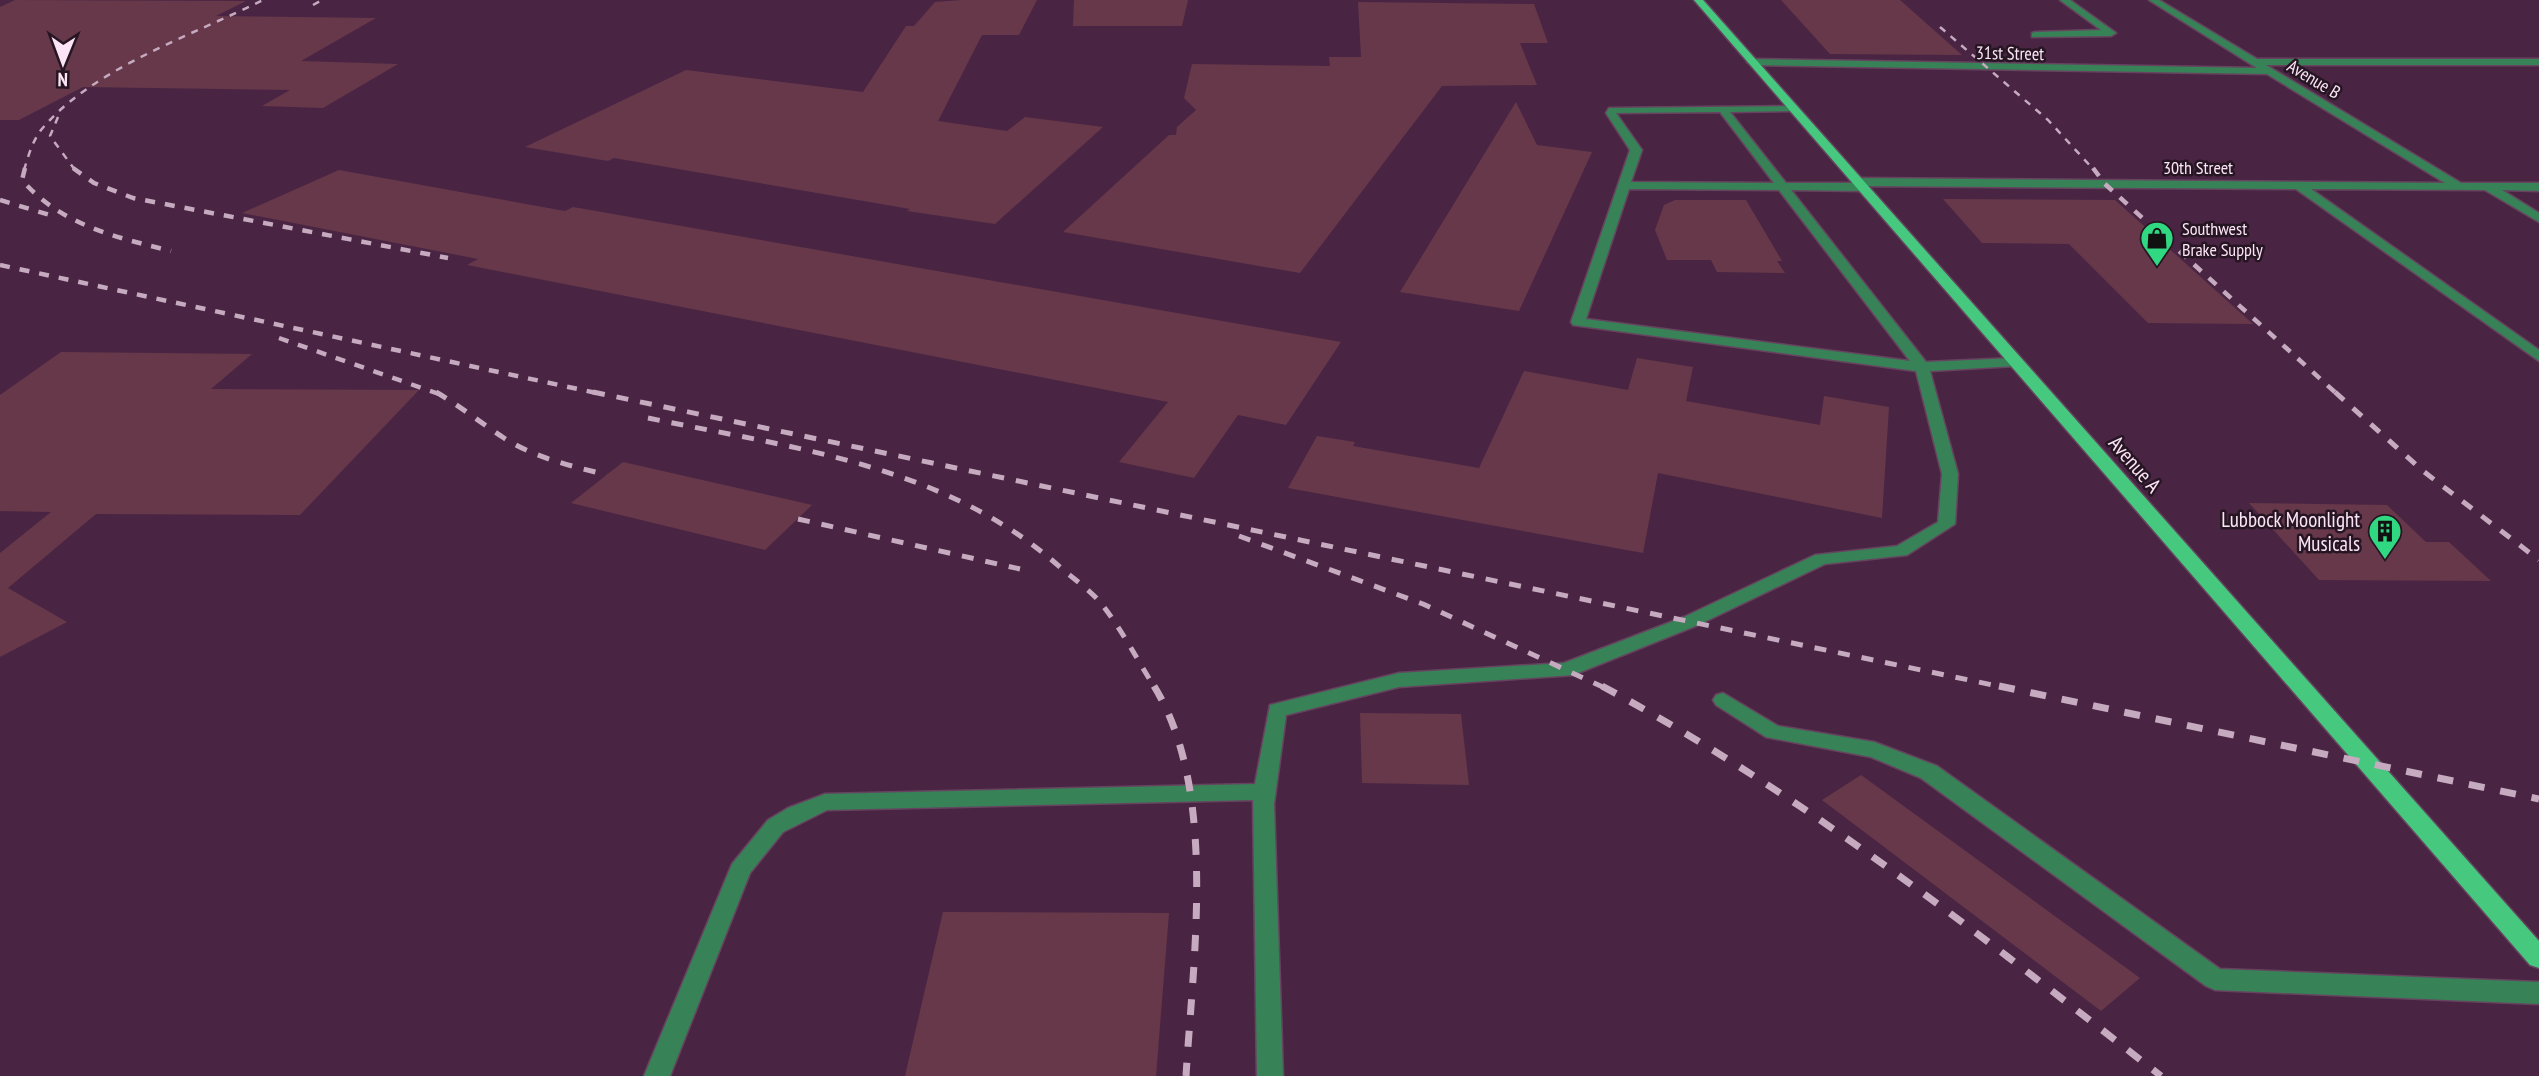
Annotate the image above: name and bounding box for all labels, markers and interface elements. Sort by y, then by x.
north arrow [28,28,98,98]
street label: 31st Street [1976,41,2044,65]
street label: Avenue B [2283,54,2345,104]
text: N [57,68,68,92]
street label: 30th Street [2163,156,2233,179]
place label: Southwest Brake Supply [2182,217,2263,261]
shop icon: Southwest Brake Supply [2138,219,2176,268]
street label: Avenue A [2103,430,2167,498]
place label: Lubbock Moonlight Musicals [2221,506,2360,557]
building icon: Lubbock Moonlight Musicals [2366,512,2404,561]

